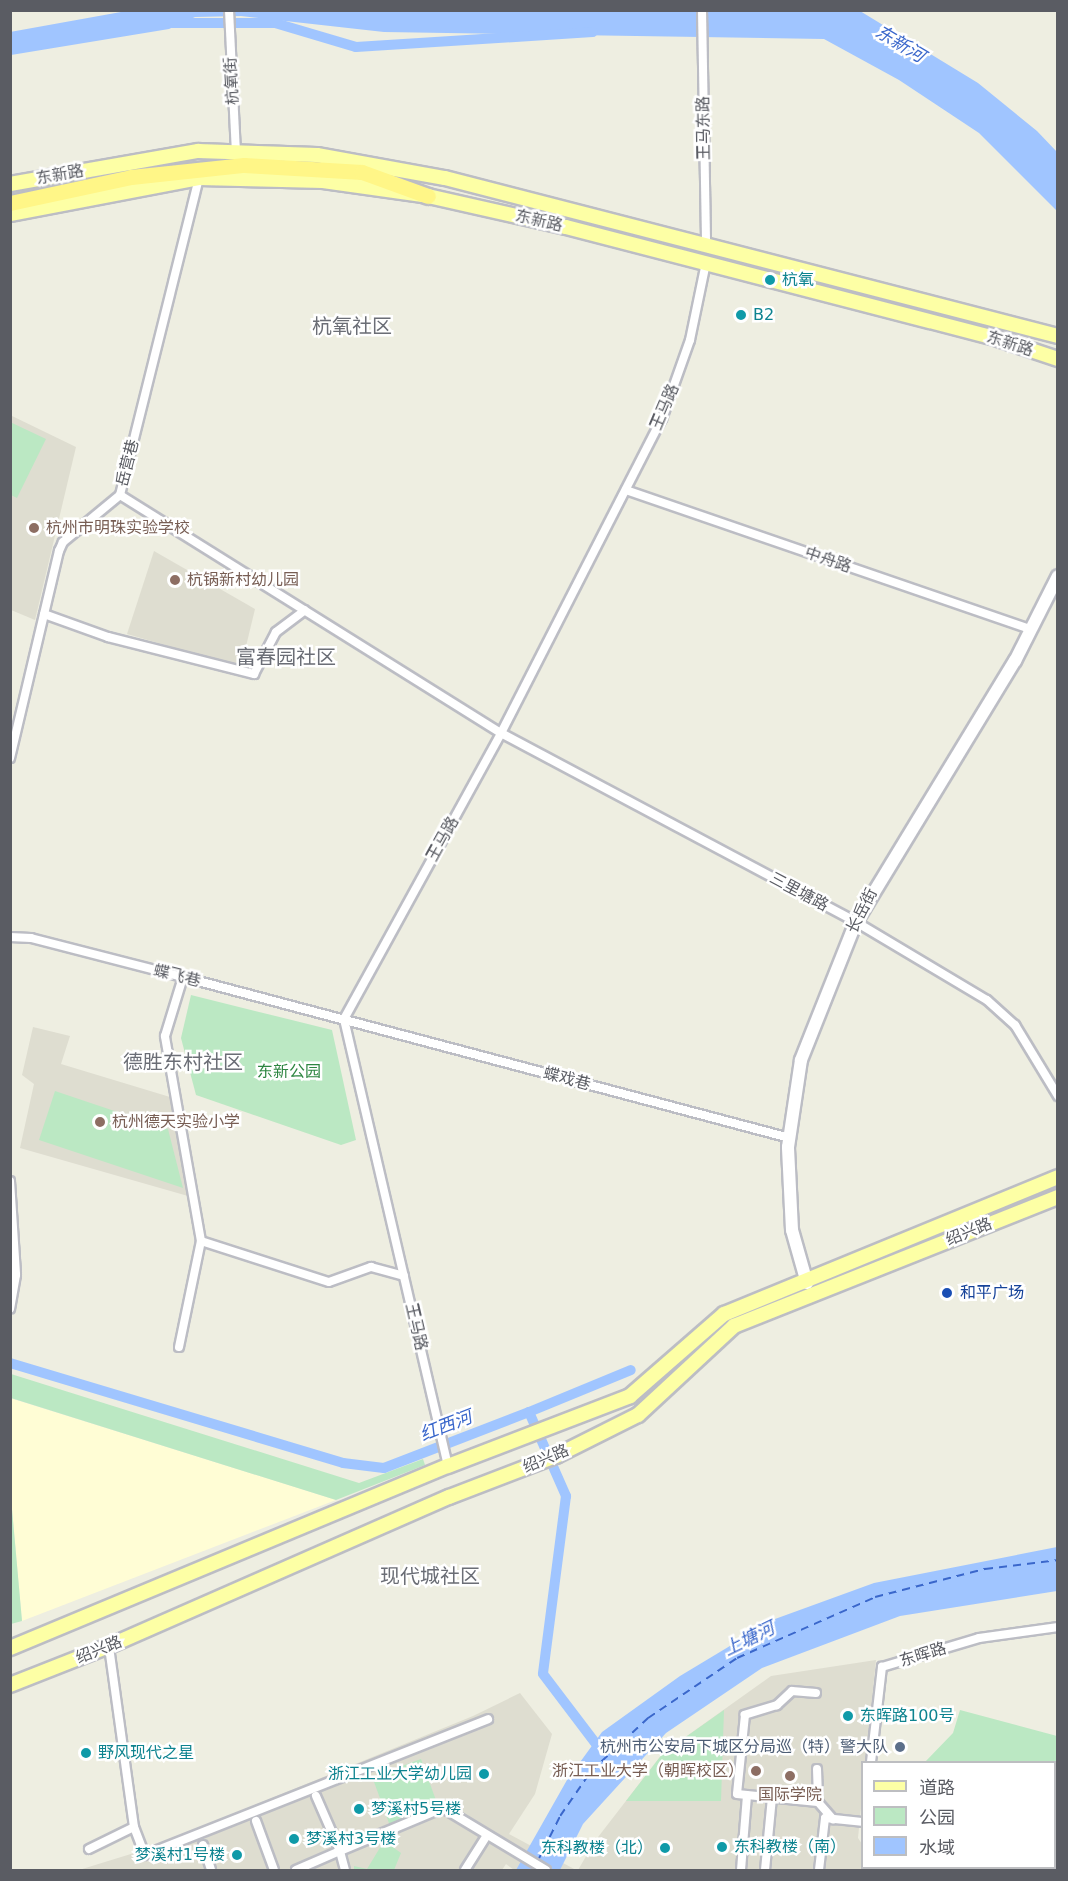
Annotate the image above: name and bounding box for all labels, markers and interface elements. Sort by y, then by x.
water label: 东新河 [871,21,929,67]
street label: 杭氧街 [221,57,243,105]
street label: 王马东路 [694,96,714,160]
street label: 东新路 [35,161,85,189]
street label: 东新路 [513,206,565,236]
place label: 杭氧 [782,270,814,290]
marker: 杭氧 [763,273,777,287]
place label: B2 [753,305,774,325]
marker: B2 [734,308,748,322]
district label: 杭氧社区 [312,314,392,338]
street label: 东新路 [984,327,1036,361]
street label: 王马路 [647,381,683,433]
street label: 岳营巷 [113,437,143,489]
place label: 杭州市明珠实验学校 [46,518,190,538]
marker: 杭州市明珠实验学校 [27,521,41,535]
street label: 中舟路 [802,543,854,577]
place label: 杭锅新村幼儿园 [187,570,299,590]
marker: 杭锅新村幼儿园 [168,573,182,587]
district label: 富春园社区 [236,645,336,669]
street label: 王马路 [423,813,463,865]
street label: 三里塘路 [766,869,832,915]
street label: 长岳街 [843,885,881,937]
street label: 蝶飞巷 [151,961,203,991]
district label: 德胜东村社区 [123,1050,243,1074]
park label: 东新公园 [257,1062,321,1082]
street label: 蝶戏巷 [541,1064,593,1094]
place label: 杭州德天实验小学 [112,1112,240,1132]
marker: 杭州德天实验小学 [93,1115,107,1129]
street label: 绍兴路 [943,1214,995,1250]
place label: 和平广场 [960,1283,1024,1303]
marker: 和平广场 [938,1284,956,1302]
street label: 王马路 [401,1301,431,1353]
water label: 红西河 [417,1406,475,1446]
street label: 绍兴路 [520,1441,572,1477]
district label: 现代城社区 [380,1564,480,1588]
water label: 上塘河 [720,1617,778,1661]
street label: 绍兴路 [73,1632,125,1668]
street label: 东晖路 [897,1639,949,1671]
place label: 东晖路100号 [860,1706,955,1726]
marker: 东晖路100号 [841,1709,855,1723]
place label: 杭州市公安局下城区分局巡（特）警大队 [600,1737,888,1757]
marker: 杭州市公安局下城区分局巡（特）警大队 [893,1740,907,1754]
place label: 野风现代之星 [98,1743,194,1763]
marker: 野风现代之星 [79,1746,93,1760]
place label: 浙江工业大学（朝晖校区） [552,1761,744,1781]
legend [861,1761,1056,1869]
place label: 浙江工业大学幼儿园 [328,1764,472,1784]
marker: 浙江工业大学（朝晖校区） [749,1764,763,1778]
marker: 浙江工业大学幼儿园 [477,1767,491,1781]
marker: 国际学院 [783,1769,797,1783]
text: 道路 [919,1777,955,1798]
place label: 国际学院 [758,1785,822,1805]
place label: 梦溪村5号楼 [371,1799,461,1819]
marker: 梦溪村5号楼 [352,1802,366,1816]
text: 公园 [919,1807,955,1828]
place label: 梦溪村3号楼 [306,1829,396,1849]
marker: 梦溪村3号楼 [287,1832,301,1846]
place label: 东科教楼（南） [734,1837,846,1857]
text: 水域 [919,1837,955,1858]
place label: 东科教楼（北） [541,1838,653,1858]
marker: 东科教楼（南） [715,1840,729,1854]
marker: 东科教楼（北） [658,1841,672,1855]
place label: 梦溪村1号楼 [135,1845,225,1865]
marker: 梦溪村1号楼 [230,1848,244,1862]

